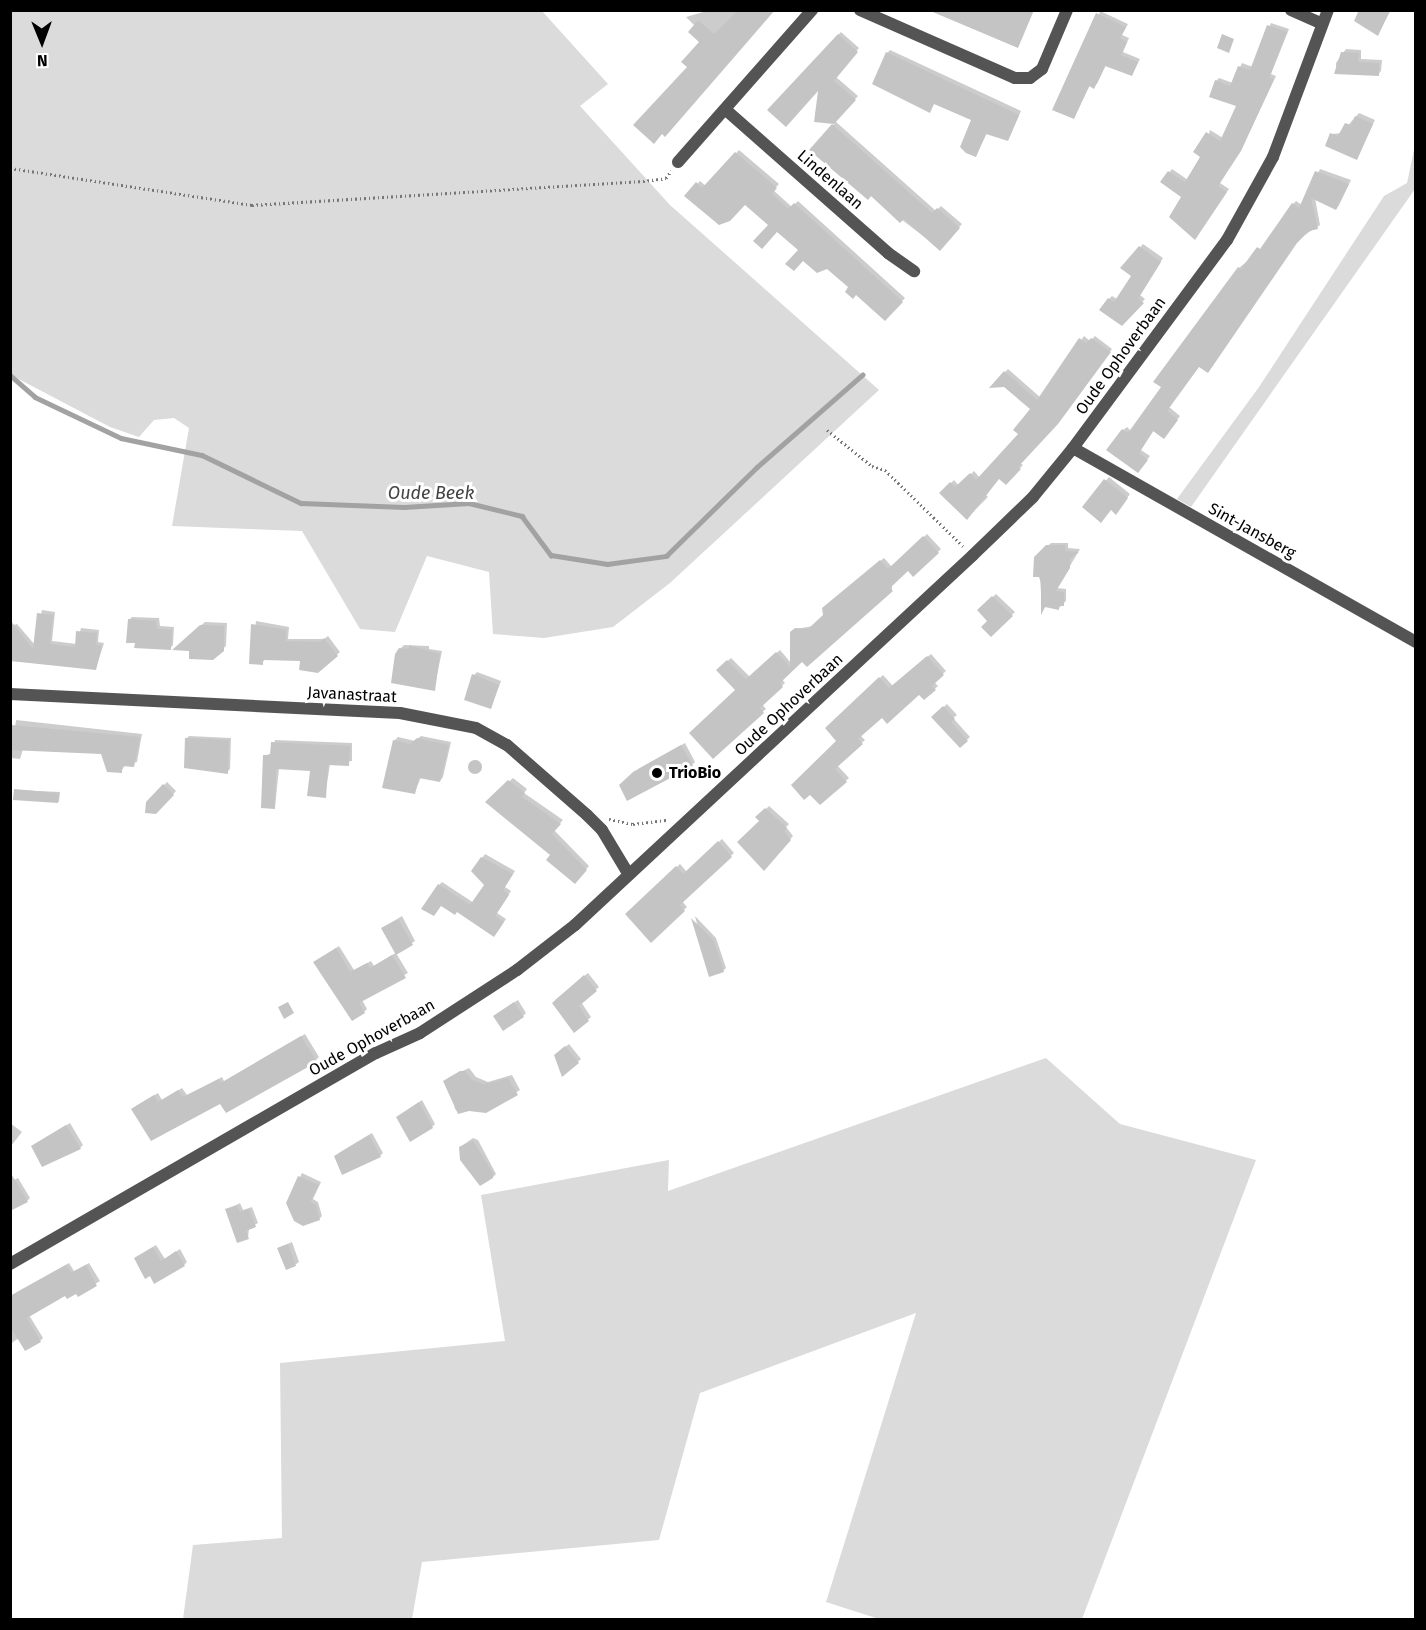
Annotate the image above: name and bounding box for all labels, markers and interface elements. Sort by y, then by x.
north arrow [12,12,72,72]
text: N [37,51,48,70]
street label: Lindenlaan [793,146,867,214]
street label: Oude Ophoverbaan [1072,293,1170,419]
water label: Oude Beek [388,482,474,504]
street label: Sint-Jansberg [1205,499,1299,563]
street label: Oude Ophoverbaan [731,650,847,760]
street label: Javanastraat [307,683,397,707]
place label: TrioBio [669,763,721,783]
marker: TrioBio [650,766,664,780]
street label: Oude Ophoverbaan [306,995,438,1081]

